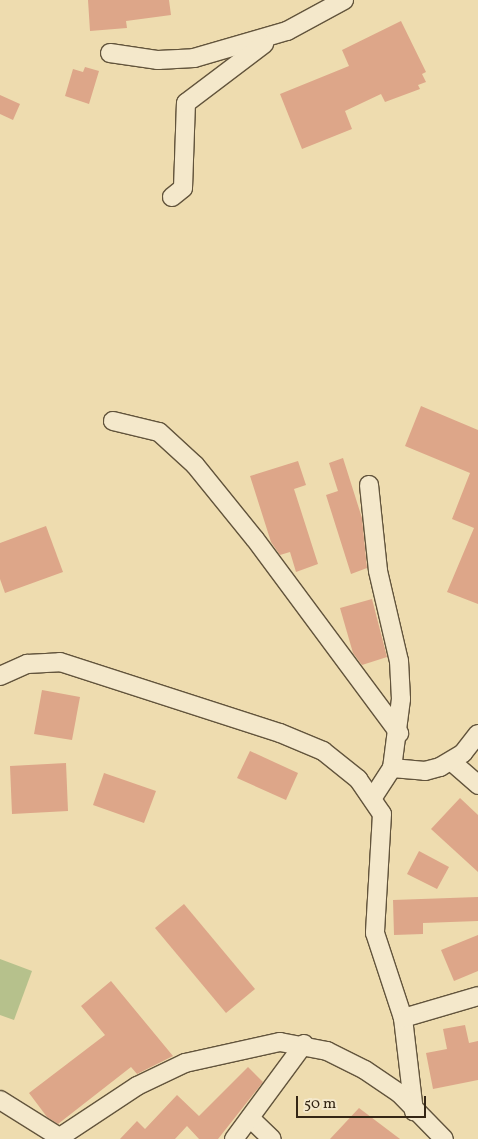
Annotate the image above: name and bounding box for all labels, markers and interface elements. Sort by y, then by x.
scale bar [298,1086,428,1118]
text: 50 m [304,1094,336,1115]

